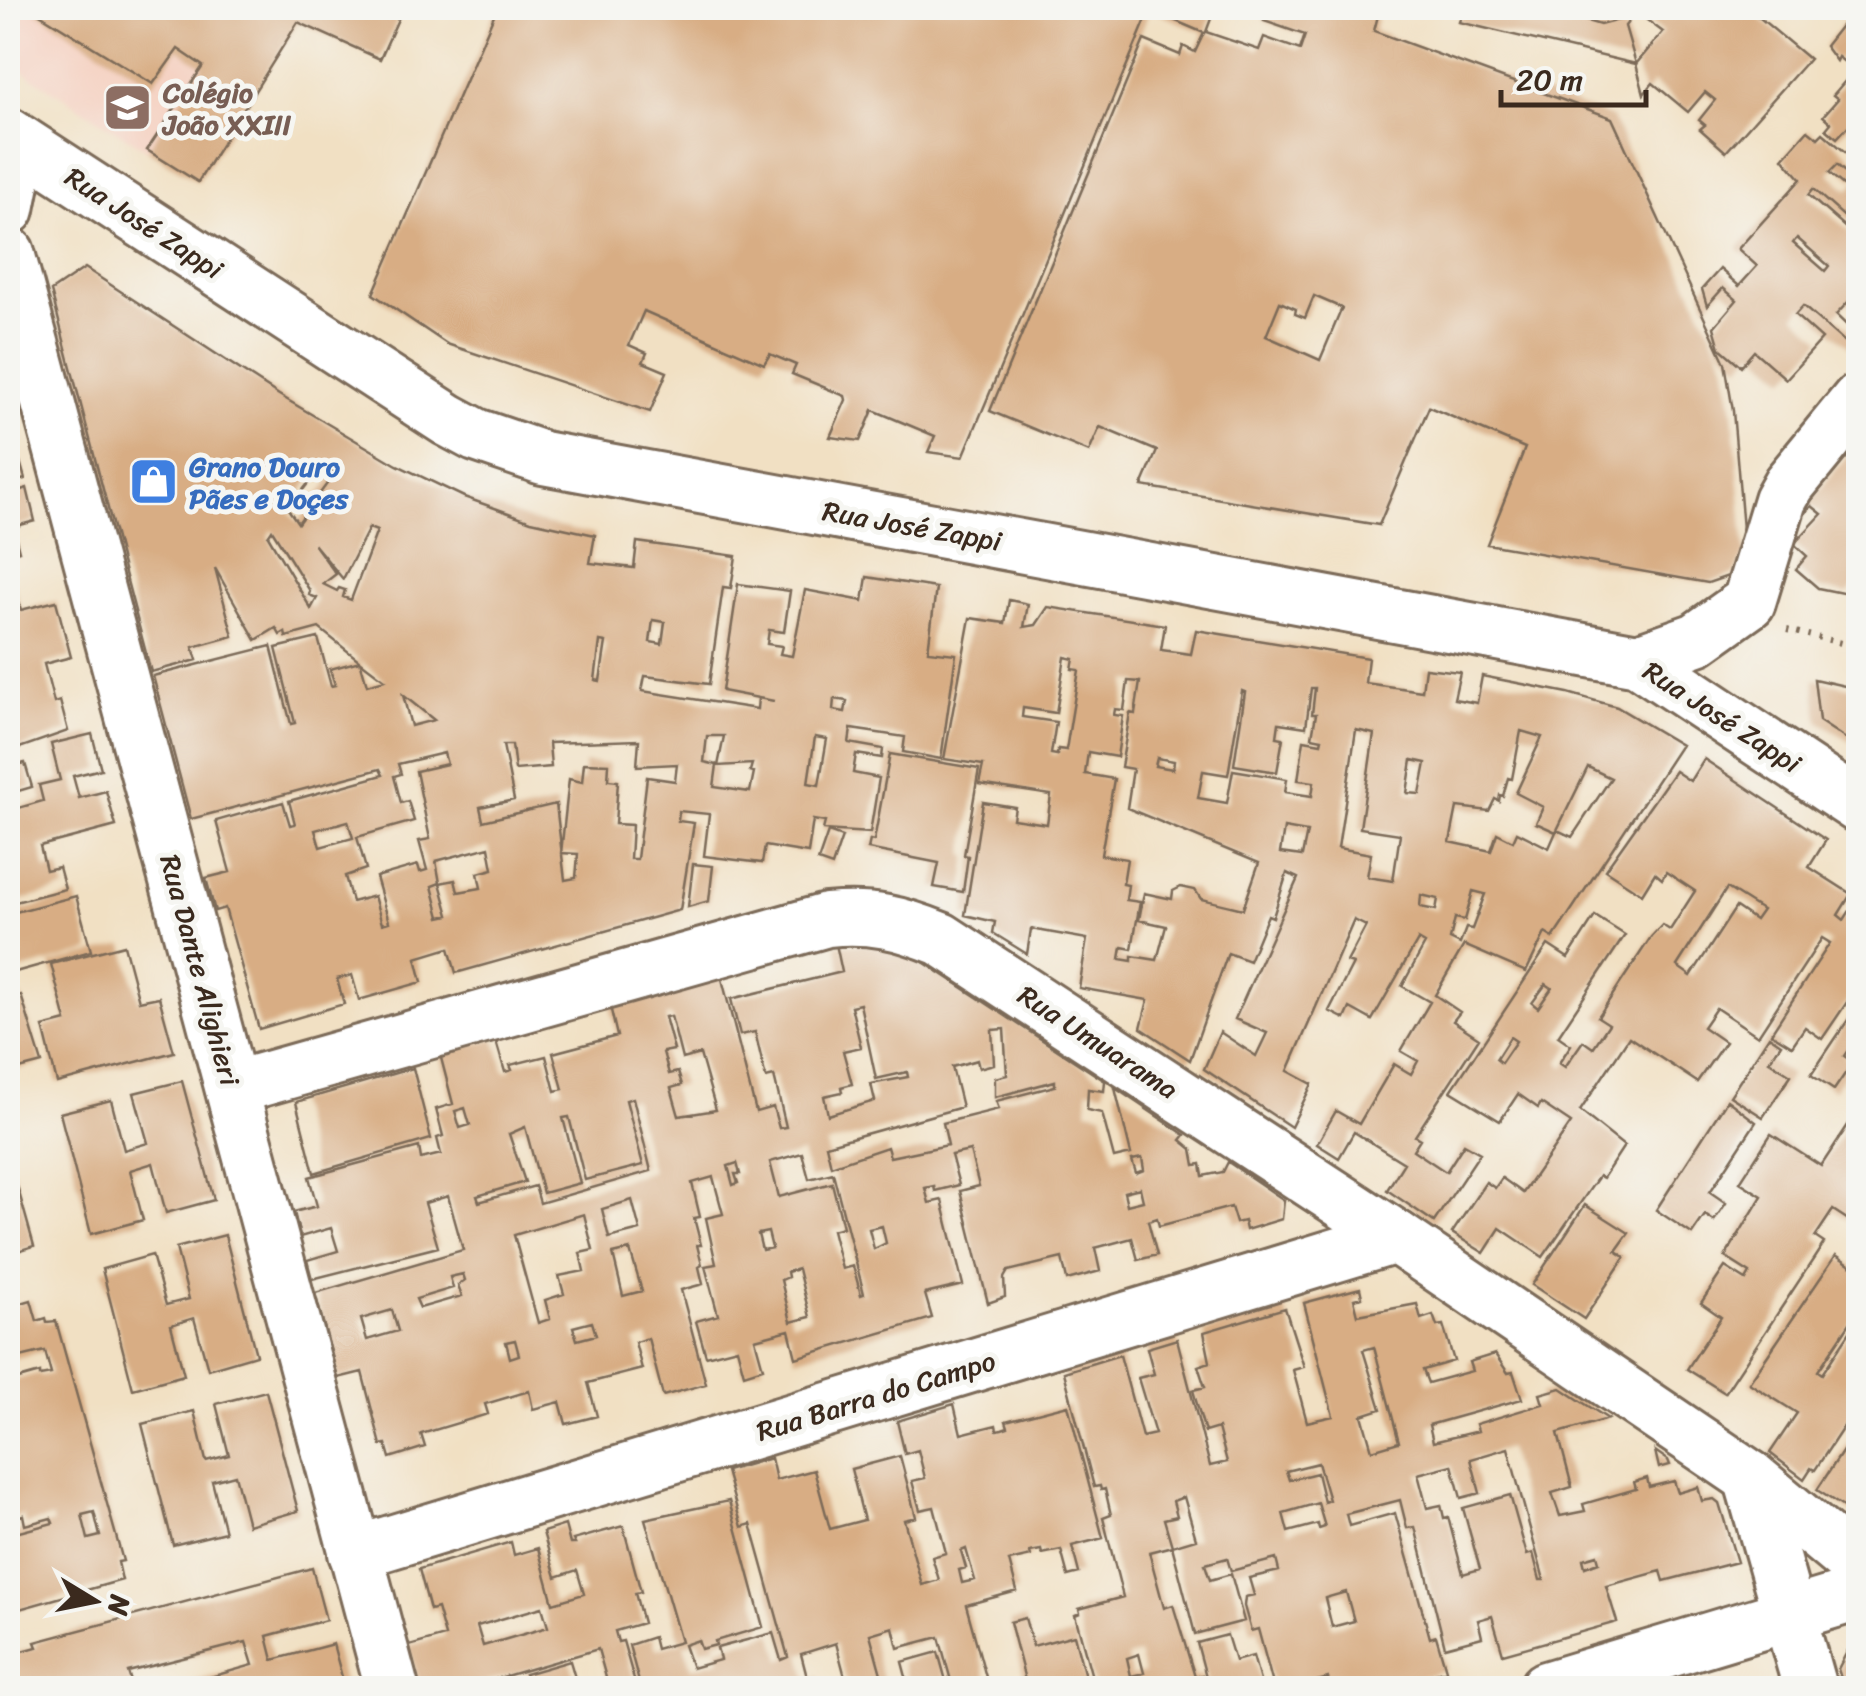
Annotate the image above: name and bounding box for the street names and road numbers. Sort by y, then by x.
street label: Rua José Zappi [55,153,234,294]
street label: Rua José Zappi [819,486,1007,566]
street label: Rua José Zappi [1633,647,1812,788]
street label: Rua Dante Alighieri [146,849,255,1092]
street label: Rua Umuarama [1008,971,1188,1113]
street label: Rua Barra do Campo [750,1336,1002,1456]

